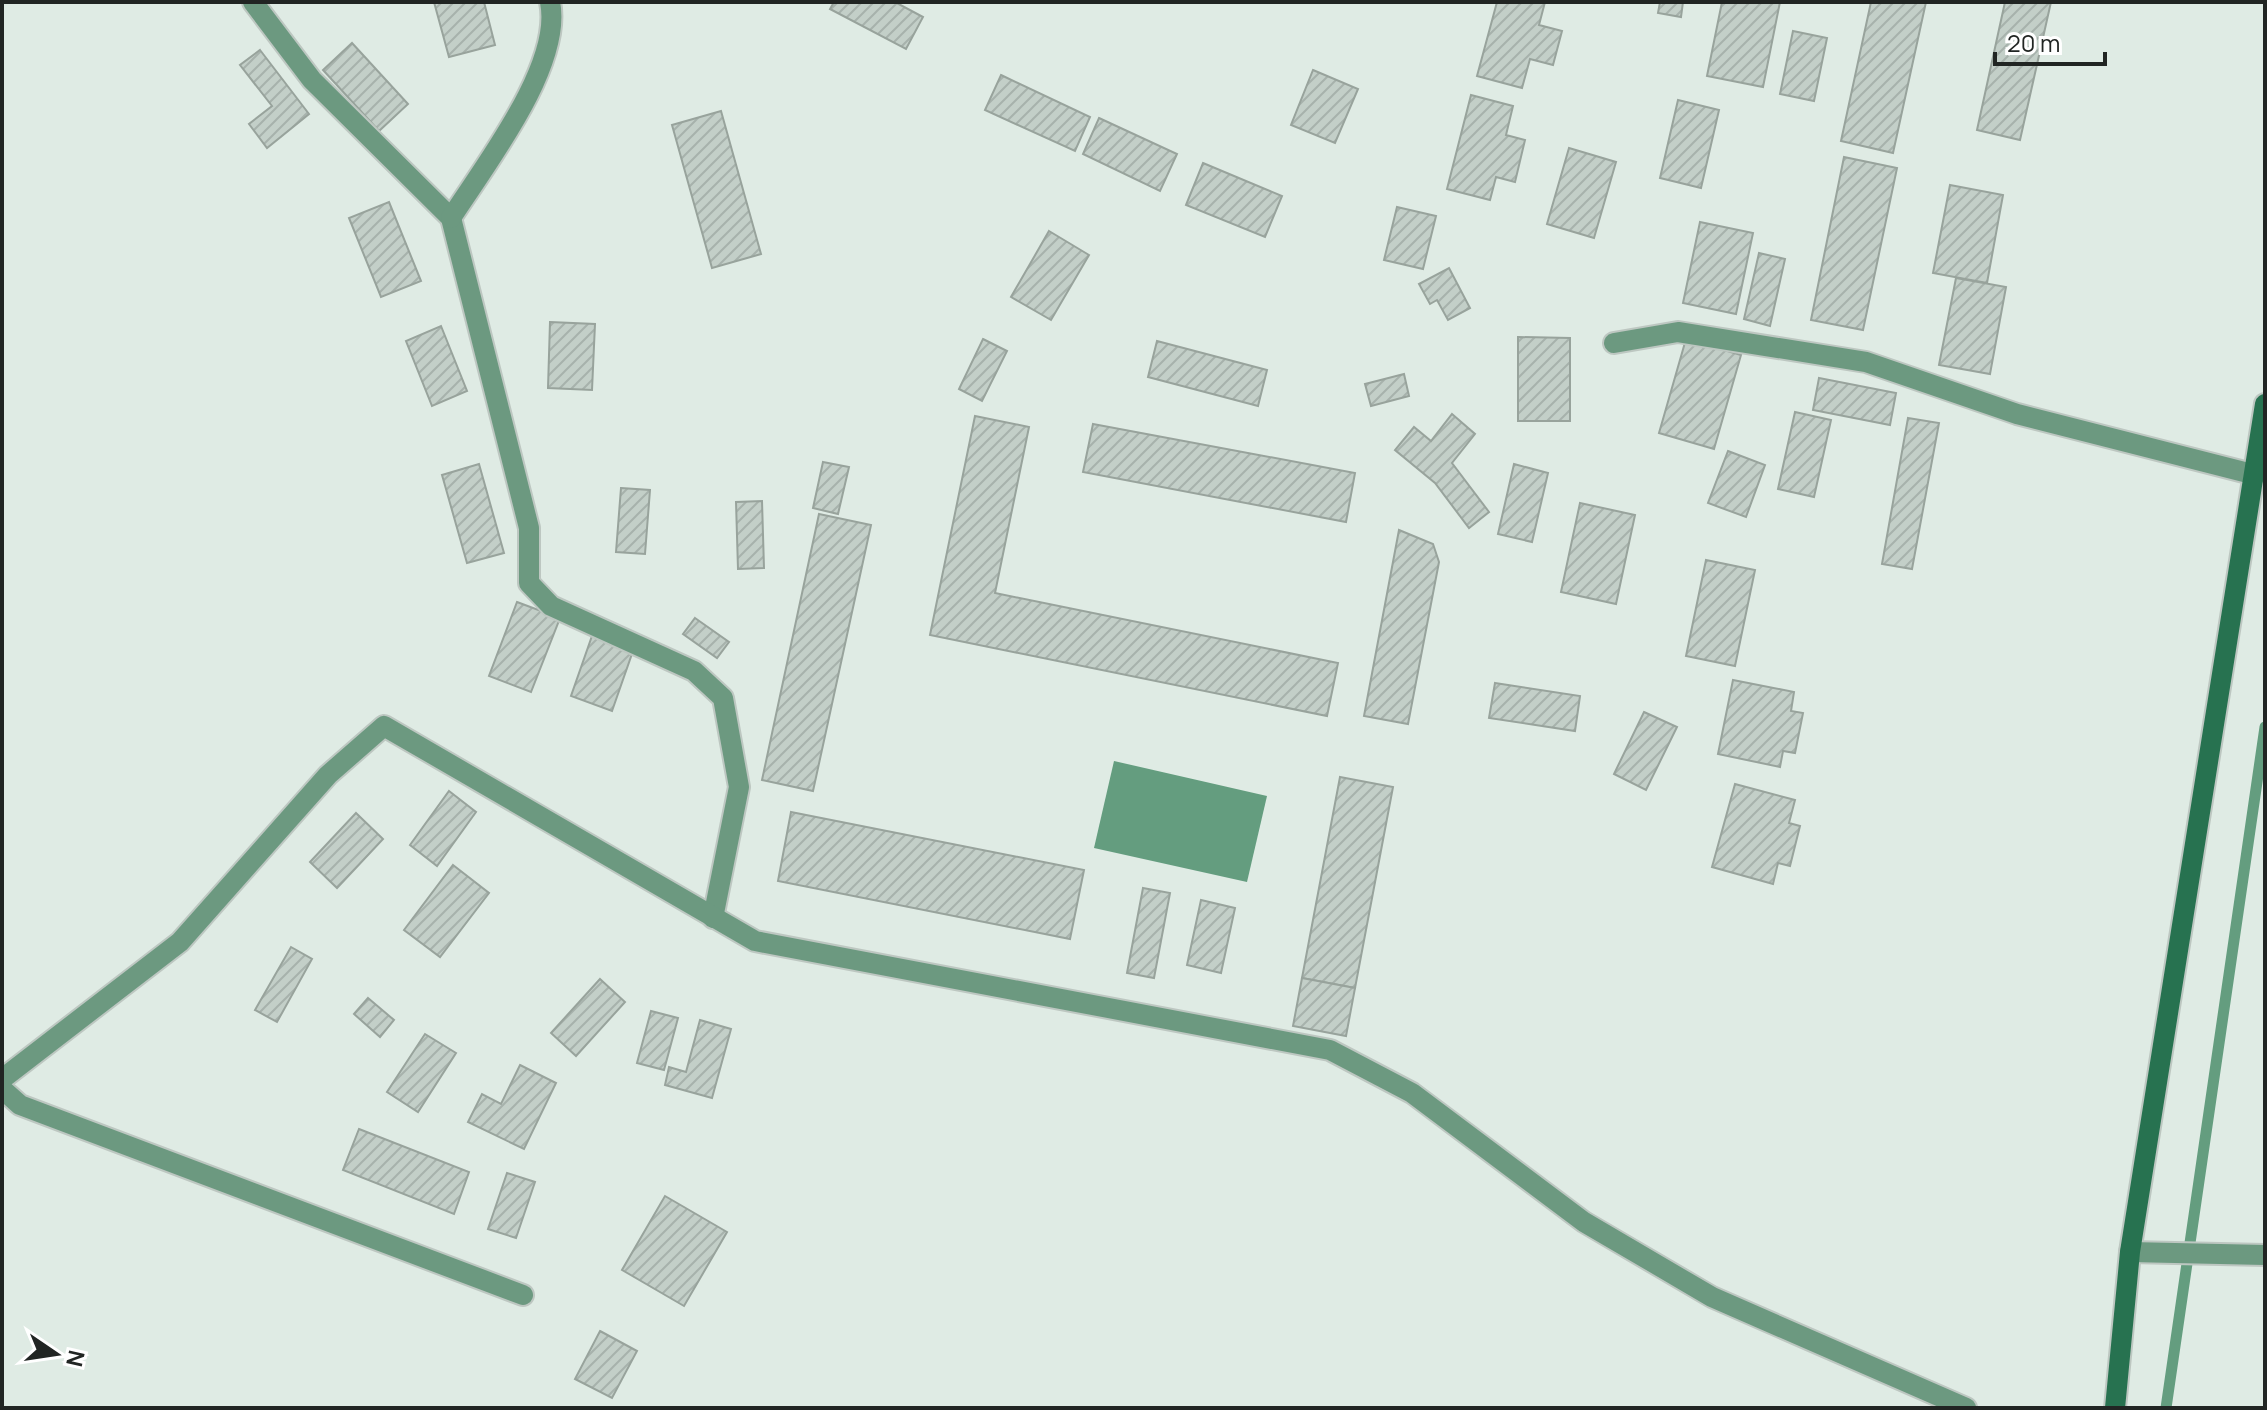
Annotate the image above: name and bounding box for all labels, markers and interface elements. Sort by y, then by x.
scale bar [1995,16,2105,66]
text: 20 m [2007,26,2060,59]
north arrow [16,1314,96,1394]
text: N [59,1347,92,1370]

